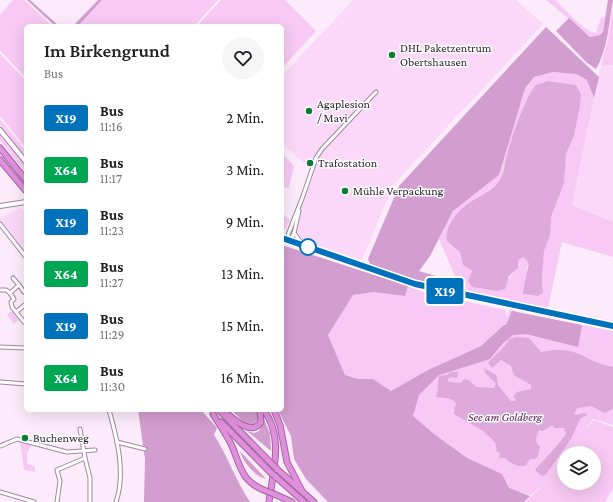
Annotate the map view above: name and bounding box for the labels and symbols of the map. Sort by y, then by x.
place label: DHL Paketzentrum Obertshausen [400,41,492,69]
marker: DHL Paketzentrum Obertshausen [387,50,397,60]
place label: Agaplesion / Mavi [317,97,371,125]
marker: Agaplesion / Mavi [304,106,314,116]
place label: Trafostation [318,156,378,170]
marker: Trafostation [305,158,315,168]
place label: Mühle Verpackung [353,184,444,198]
marker: Mühle Verpackung [340,186,350,196]
unlabelled marker [299,238,317,256]
line badge: X19 [422,278,468,304]
park label: See am Goldberg [468,410,543,424]
place label: Buchenweg [33,431,89,445]
marker: Buchenweg [20,433,30,443]

